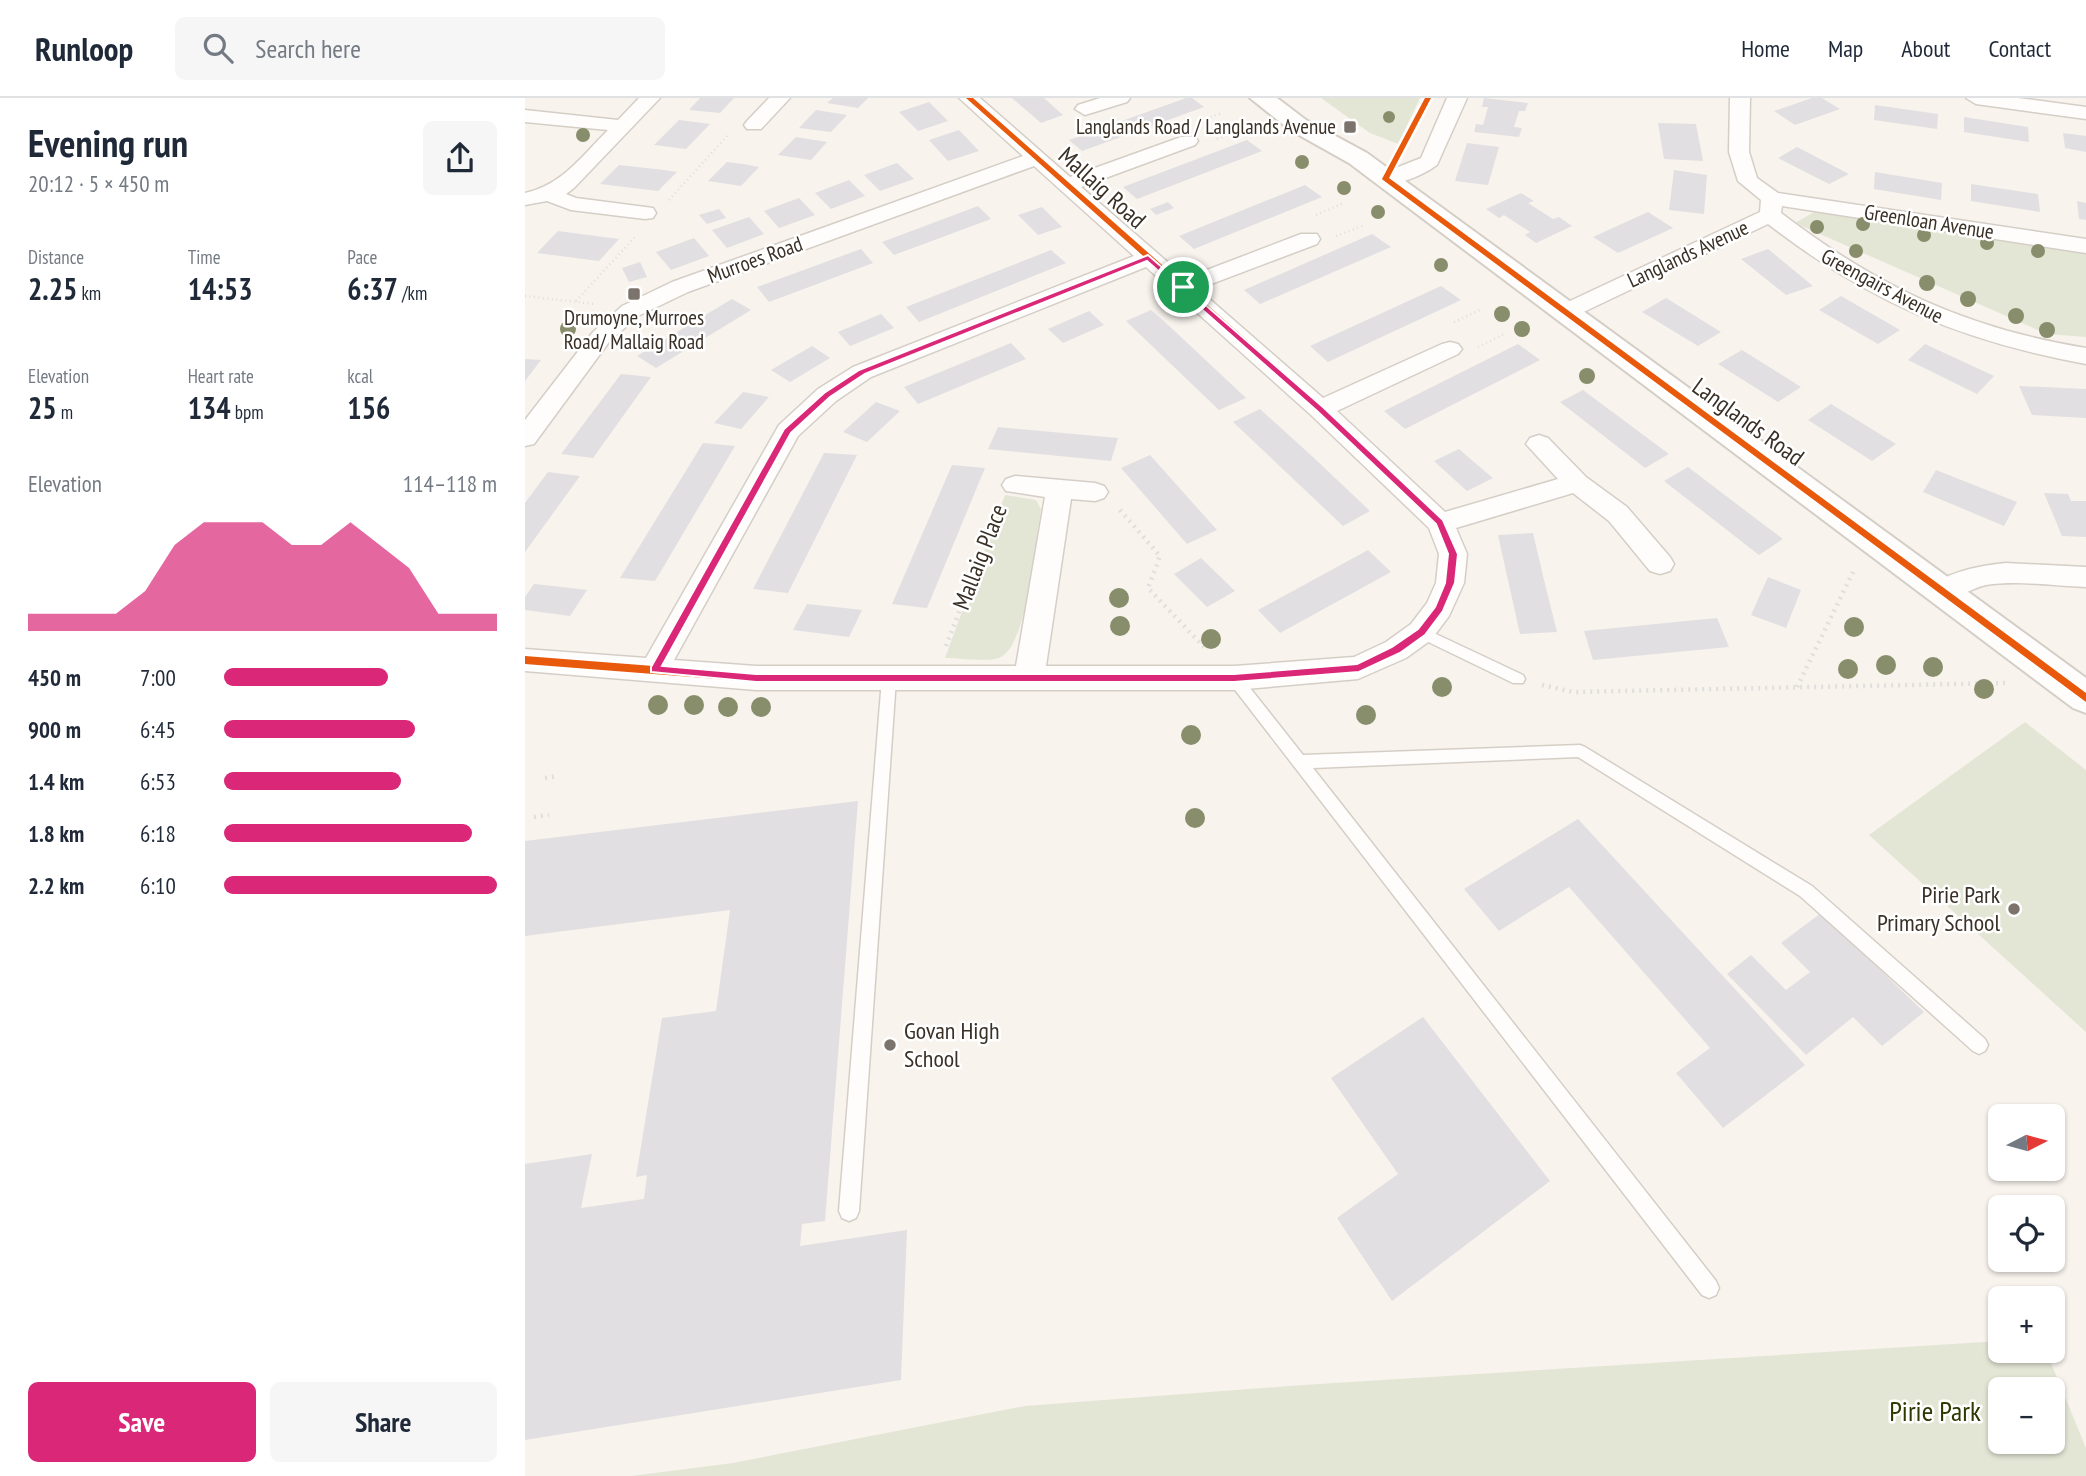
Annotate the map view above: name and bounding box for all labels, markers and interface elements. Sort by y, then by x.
search box [175,17,665,80]
text: Runloop [35,27,133,70]
icon: search [199,29,237,67]
text: Search here [255,32,361,65]
text: Home [1741,33,1790,64]
text: Map [1828,33,1863,64]
text: About [1901,33,1950,64]
text: Contact [1988,33,2051,64]
place label: Langlands Road / Langlands Avenue [1076,113,1336,140]
text: Evening run [28,118,188,167]
marker: Langlands Road / Langlands Avenue [1342,119,1358,135]
button: share [423,121,497,195]
street label: Mallaig Road [1052,140,1153,235]
text: 20:12 · 5 × 450 m [28,169,169,198]
street label: Greenloan Avenue [1862,198,1996,245]
street label: Langlands Avenue [1623,214,1753,293]
street label: Murroes Road [704,230,806,289]
street label: Greengairs Avenue [1817,242,1948,329]
text: Distance [28,245,84,269]
text: Time [188,245,221,269]
text: Pace [347,245,377,269]
pin [1153,257,1213,317]
icon: arrive [1164,268,1202,306]
text: 2.25 [28,269,77,308]
text: 14:53 [188,269,253,308]
text: 6:37 [347,269,398,308]
text: km [77,281,101,305]
text: /km [398,281,427,305]
marker: Drumoyne, Murroes Road/ Mallaig Road [626,286,642,302]
place label: Drumoyne, Murroes Road/ Mallaig Road [564,304,704,355]
text: Elevation [28,364,89,388]
text: Heart rate [188,364,254,388]
text: kcal [347,364,373,388]
street label: Langlands Road [1686,371,1810,472]
text: 25 [28,388,57,427]
text: 134 [188,388,231,427]
text: 156 [347,388,390,427]
text: m [57,400,73,424]
text: bpm [231,400,264,424]
text: Elevation [28,469,102,498]
text: 114–118 m [403,469,497,498]
street label: Mallaig Place [945,500,1014,614]
text: 450 m [28,663,81,692]
text: 7:00 [140,663,176,692]
text: 900 m [28,715,81,744]
text: 6:45 [140,715,176,744]
text: 1.4 km [28,767,84,796]
text: 6:53 [140,767,176,796]
text: 1.8 km [28,819,84,848]
text: 6:18 [140,819,176,848]
text: 2.2 km [28,871,84,900]
text: 6:10 [140,871,176,900]
place label: Pirie Park Primary School [1877,879,2001,938]
marker: Pirie Park Primary School [2006,901,2022,917]
place label: Govan High School [904,1015,999,1074]
marker: Govan High School [882,1037,898,1053]
north arrow [1988,1104,2065,1181]
map controls [1988,1104,2065,1454]
button: locate [1988,1195,2065,1272]
button: + [1988,1286,2065,1363]
button: − [1988,1377,2065,1454]
button: Save [28,1382,256,1462]
button: Share [270,1382,497,1462]
park label: Pirie Park [1889,1392,1981,1429]

